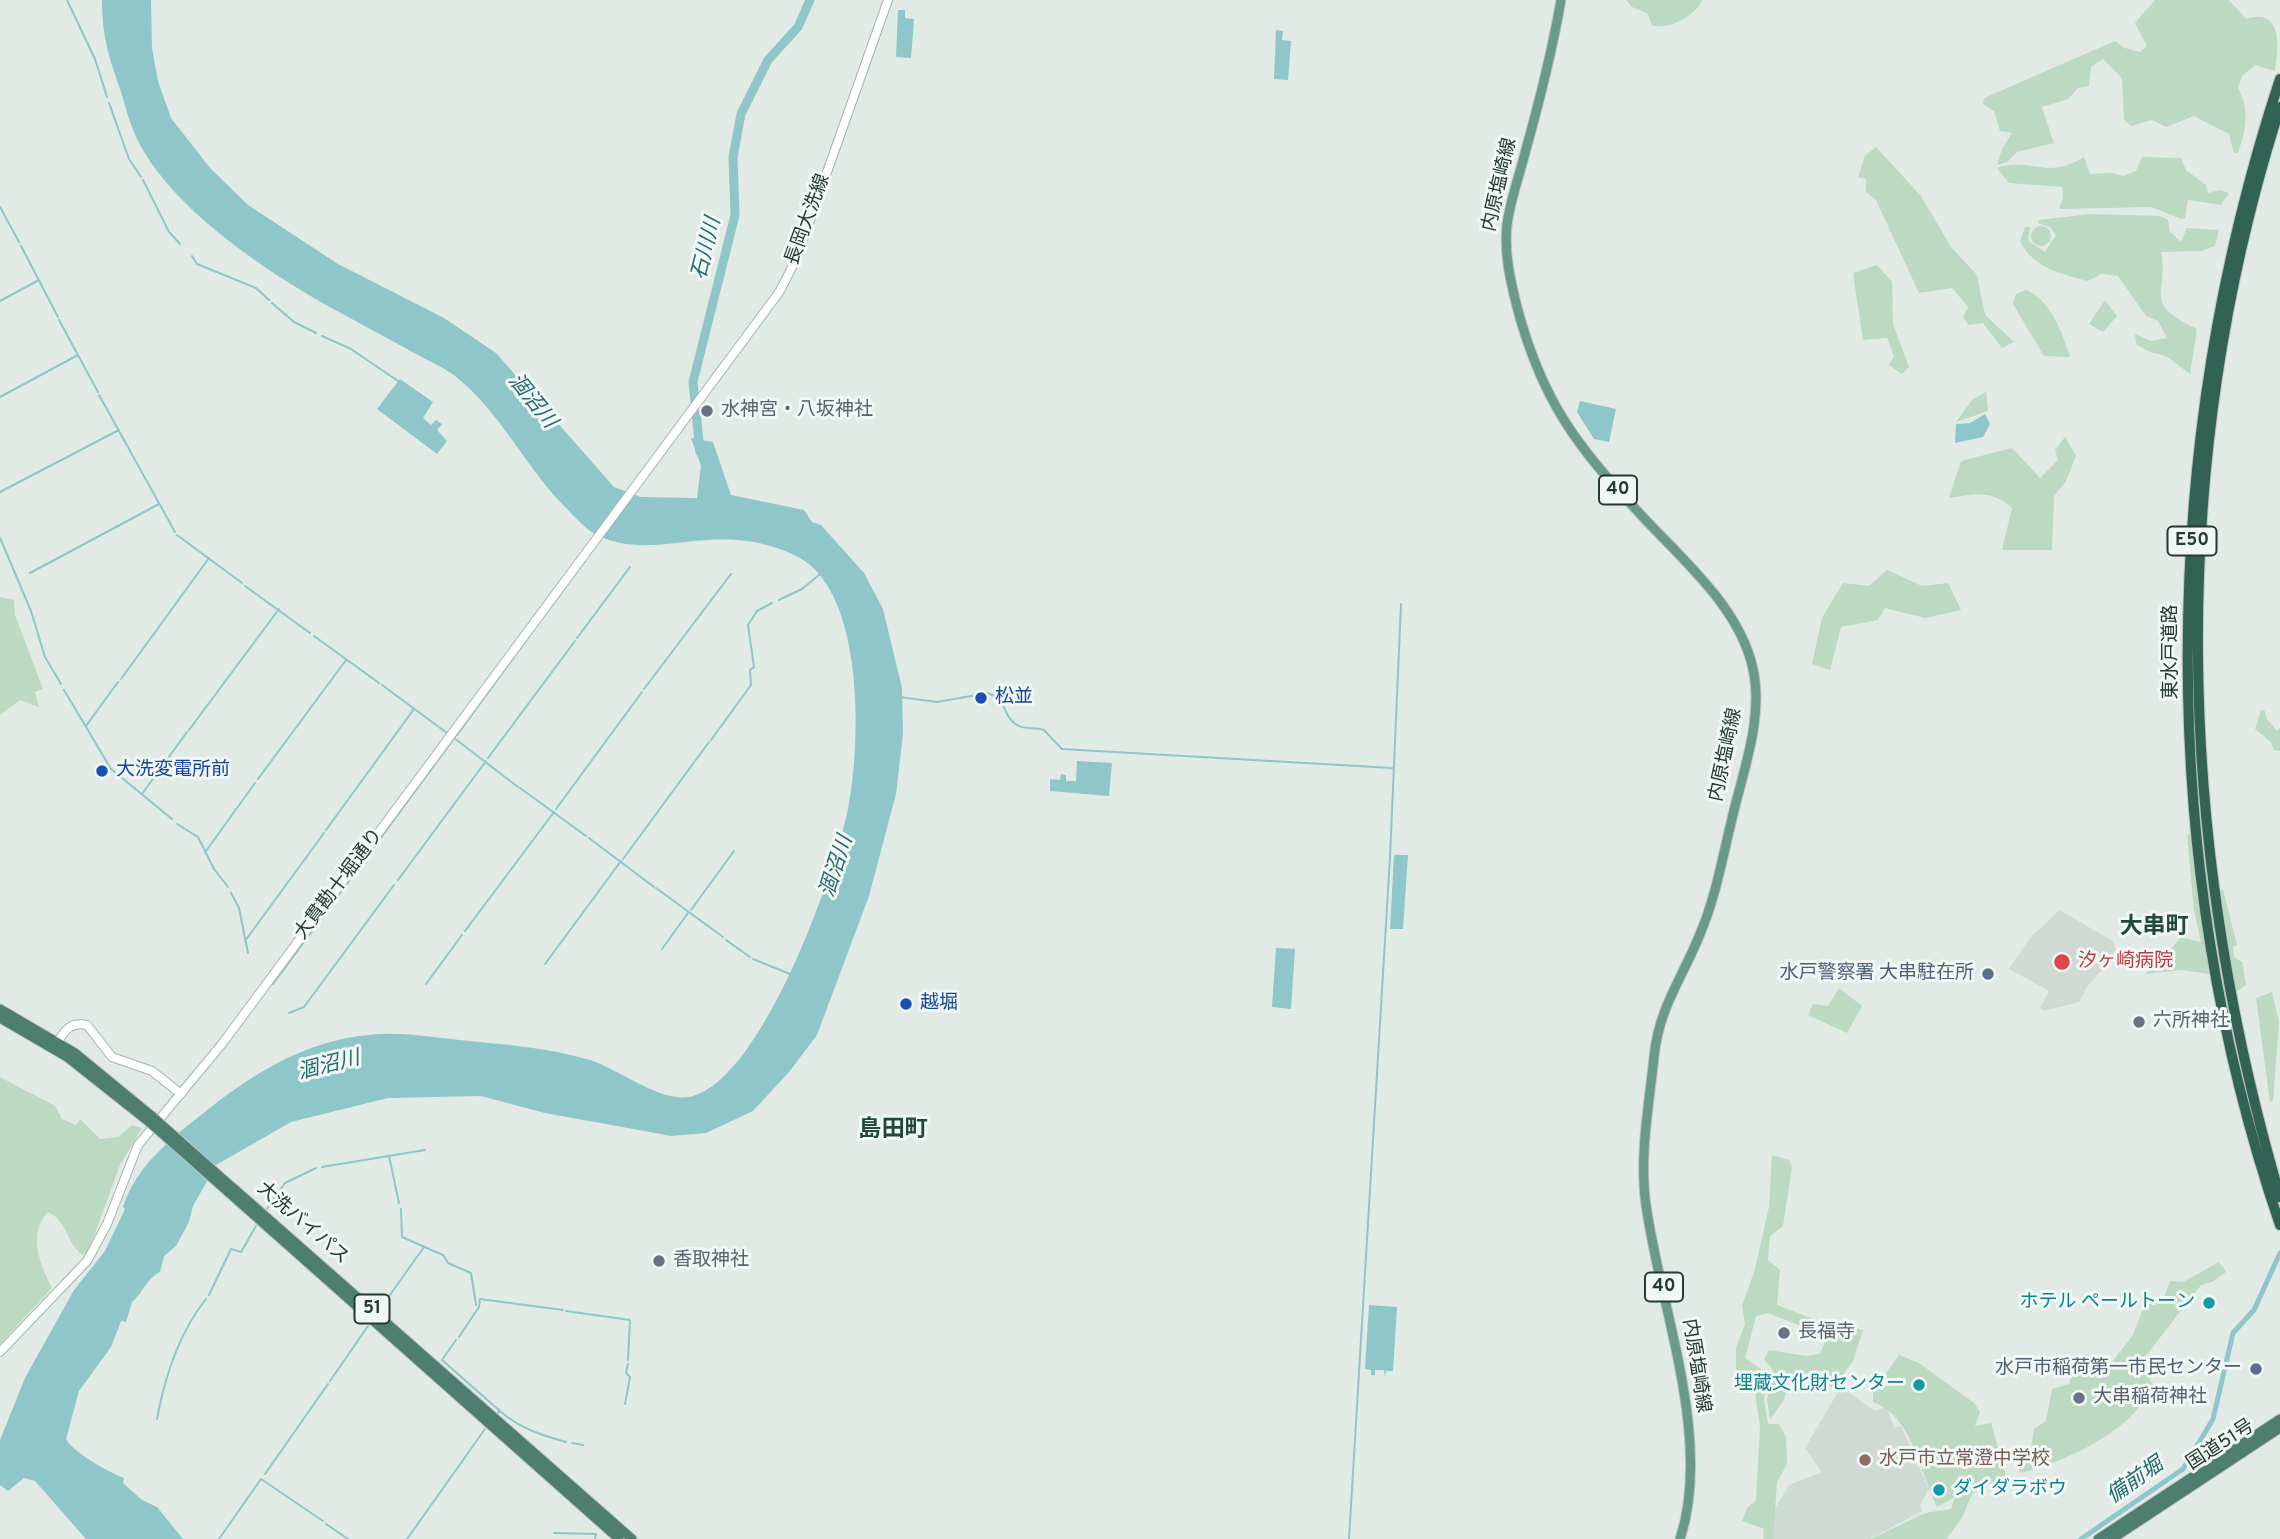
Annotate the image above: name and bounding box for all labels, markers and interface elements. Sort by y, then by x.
street label: 内原塩崎線 [1479,136,1523,234]
street label: 長岡大洗線 [782,171,836,269]
water label: 石川川 [688,215,728,283]
water label: 涸沼川 [501,370,561,434]
place label: 水神宮・八坂神社 [721,400,873,422]
marker: 水神宮・八坂神社 [699,403,715,419]
road number: 40 [1599,476,1637,504]
road number: E50 [2168,526,2216,556]
street label: 東水戸道路 [2161,605,2183,699]
place label: 松並 [995,687,1033,709]
marker: 松並 [973,690,989,706]
street label: 内原塩崎線 [1706,706,1748,804]
place label: 大洗変電所前 [116,760,230,782]
marker: 大洗変電所前 [94,763,110,779]
street label: 大貫勘十堀通り [291,825,389,945]
water label: 涸沼川 [816,833,860,901]
district label: 大串町 [2120,914,2188,942]
place label: 汐ヶ崎病院 [2078,951,2173,973]
marker: 汐ヶ崎病院 [2052,952,2072,972]
place label: 水戸警察署 大串駐在所 [1780,963,1974,985]
marker: 水戸警察署 大串駐在所 [1980,966,1996,982]
place label: 越堀 [920,993,958,1015]
marker: 越堀 [898,996,914,1012]
place label: 六所神社 [2153,1011,2229,1033]
marker: 六所神社 [2131,1014,2147,1030]
water label: 涸沼川 [295,1047,363,1087]
district label: 島田町 [859,1117,927,1145]
street label: 大洗バイパス [252,1178,352,1270]
place label: 香取神社 [673,1250,749,1272]
marker: 香取神社 [651,1253,667,1269]
road number: 40 [1645,1272,1683,1302]
place label: ホテル ペールトーン [2020,1292,2195,1314]
road number: 51 [354,1294,390,1324]
marker: ホテル ペールトーン [2201,1295,2217,1311]
street label: 内原塩崎線 [1676,1317,1714,1415]
place label: 長福寺 [1798,1322,1855,1344]
marker: 長福寺 [1776,1325,1792,1341]
place label: 水戸市稲荷第一市民センター [1995,1358,2242,1380]
marker: 水戸市稲荷第一市民センター [2248,1361,2264,1377]
place label: 埋蔵文化財センター [1734,1374,1905,1396]
marker: 埋蔵文化財センター [1911,1377,1927,1393]
place label: 大串稲荷神社 [2093,1387,2207,1409]
marker: 大串稲荷神社 [2071,1390,2087,1406]
street label: 国道51号 [2183,1416,2259,1476]
place label: 水戸市立常澄中学校 [1879,1449,2050,1471]
marker: 水戸市立常澄中学校 [1857,1452,1873,1468]
water label: 備前堀 [2103,1454,2169,1510]
place label: ダイダラボウ [1953,1479,2067,1501]
marker: ダイダラボウ [1931,1482,1947,1498]

